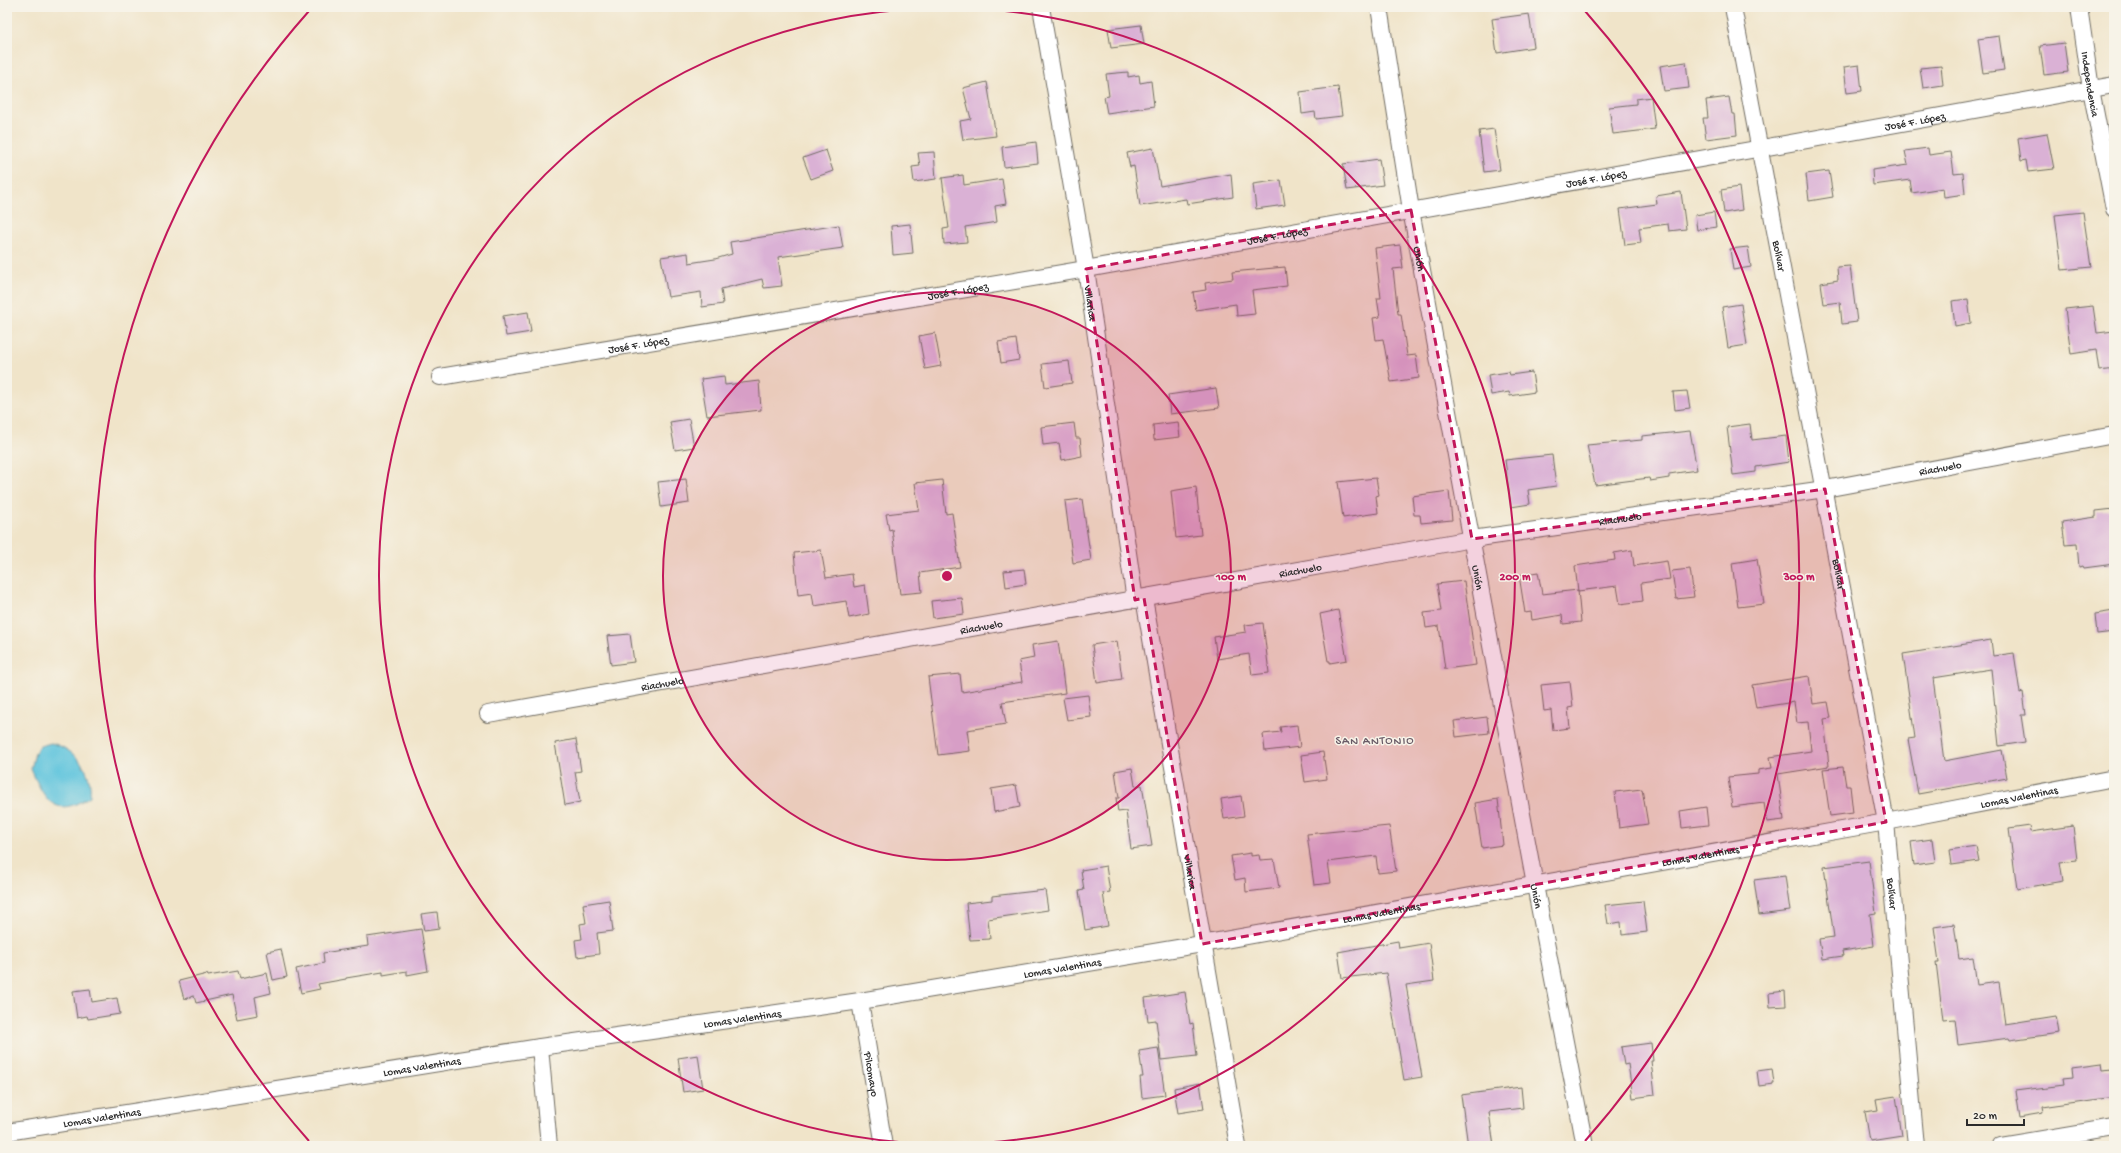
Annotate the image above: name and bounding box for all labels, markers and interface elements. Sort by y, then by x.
street label: Independencia [2078,51,2100,119]
street label: José F. López [1884,111,1948,134]
street label: José F. López [1565,168,1629,191]
street label: José F. López [1246,225,1310,248]
street label: Bolívar [1769,239,1787,273]
street label: Unión [1410,246,1426,273]
street label: José F. López [927,281,991,303]
street label: Villarica [1080,284,1098,322]
street label: José F. López [607,335,671,357]
street label: Riachuelo [1918,460,1963,479]
street label: Riachuelo [1598,511,1643,529]
street label: Bolívar [1829,557,1846,592]
street label: Riachuelo [1278,562,1323,581]
street label: Unión [1468,564,1485,592]
centre of rings [940,569,954,583]
text: 100 m [1215,571,1246,585]
text: 200 m [1500,571,1531,585]
text: 300 m [1782,571,1815,585]
street label: Riachuelo [959,619,1004,638]
street label: Riachuelo [640,675,685,695]
district label: SAN ANTONIO [1335,735,1415,749]
street label: Lomas Valentinas [1980,785,2060,812]
street label: Lomas Valentinas [1661,844,1741,870]
street label: Villarica [1180,853,1198,892]
street label: Bolívar [1883,877,1898,911]
street label: Unión [1527,883,1544,911]
street label: Lomas Valentinas [1342,901,1422,927]
street label: Lomas Valentinas [1023,957,1103,982]
street label: Lomas Valentinas [703,1008,783,1031]
street label: Pilcomayo [860,1050,880,1098]
street label: Lomas Valentinas [383,1056,463,1080]
scale bar [1967,1101,2024,1127]
street label: Lomas Valentinas [63,1107,143,1131]
text: 20 m [1973,1110,1998,1124]

